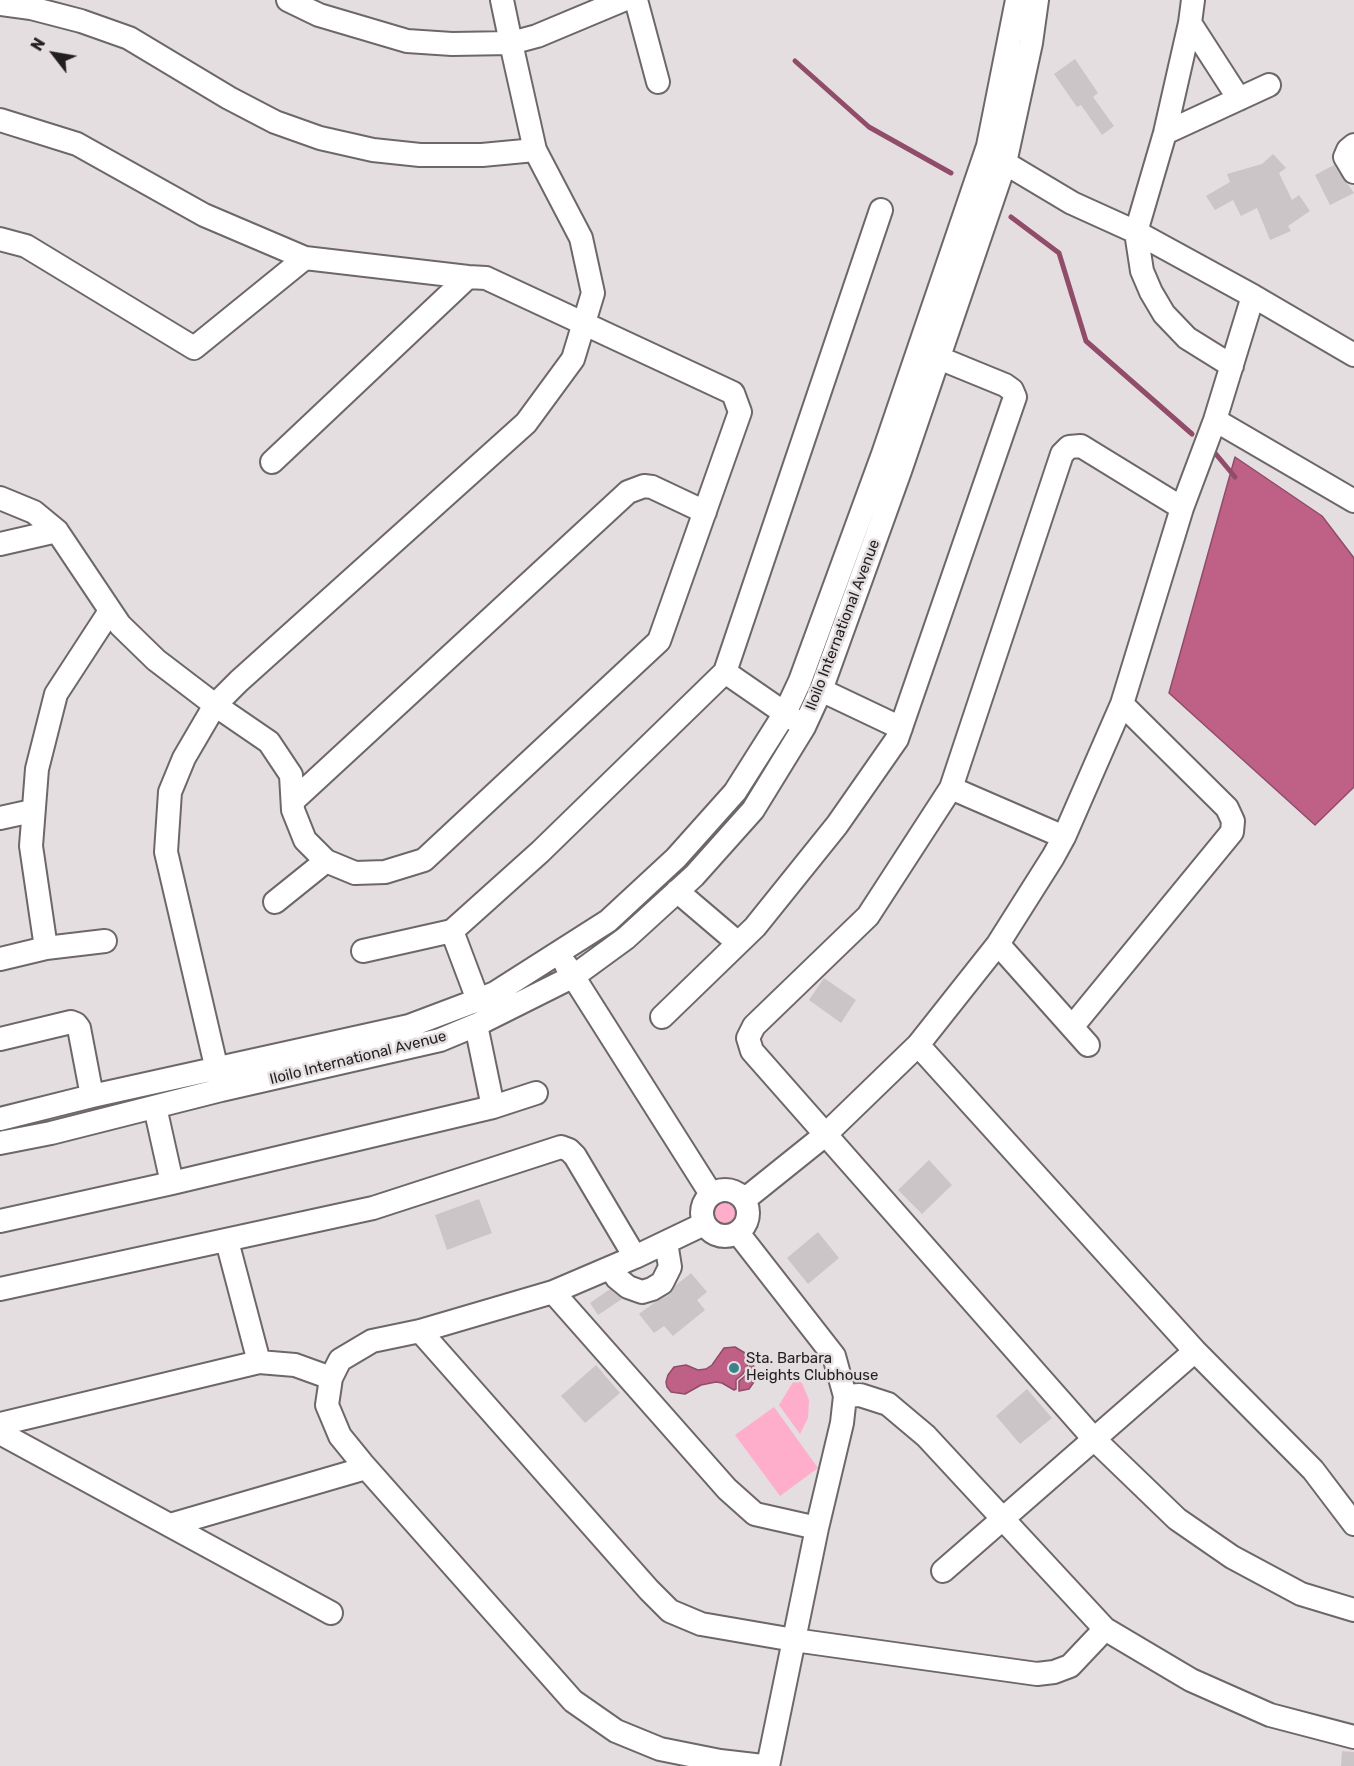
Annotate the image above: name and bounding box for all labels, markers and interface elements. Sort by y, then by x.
north arrow [24,24,84,84]
text: N [27,35,49,54]
street label: Iloilo International Avenue [802,537,884,713]
street label: Iloilo International Avenue [268,1027,448,1089]
place label: Sta. Barbara Heights Clubhouse [746,1350,878,1385]
marker: Sta. Barbara Heights Clubhouse [727,1361,741,1375]

